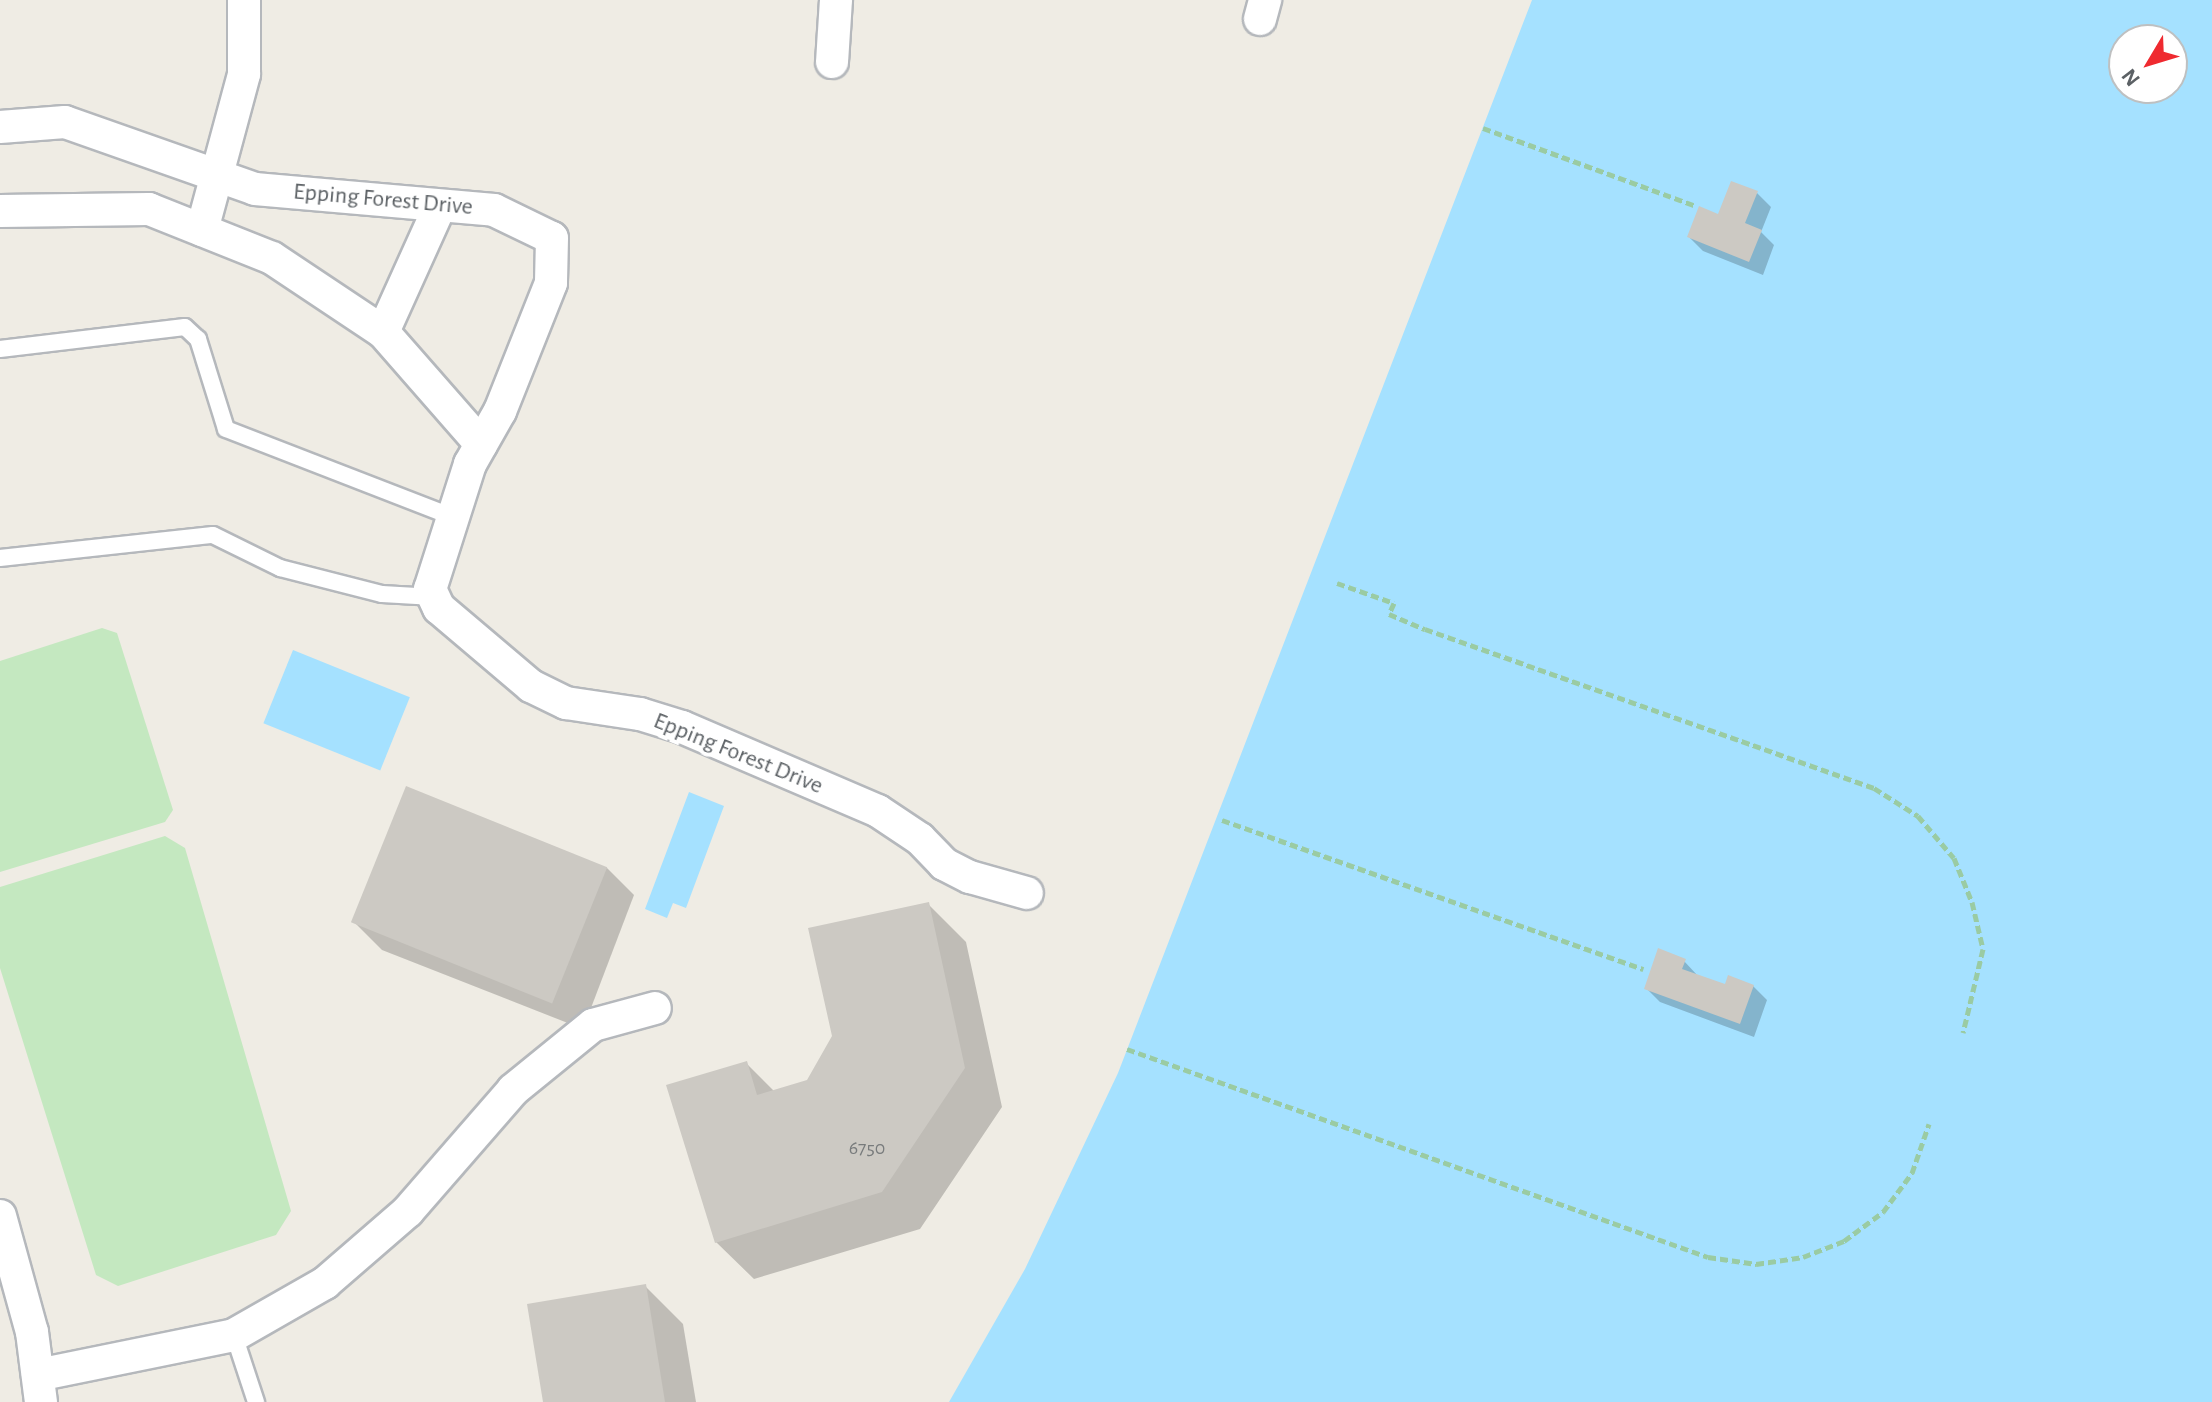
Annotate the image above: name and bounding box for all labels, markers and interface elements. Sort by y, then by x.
north arrow [2108,24,2188,104]
text: N [2117,65,2144,90]
street label: Epping Forest Drive [292,178,474,222]
street label: Epping Forest Drive [649,707,827,801]
house number: 6750 [849,1136,885,1160]

